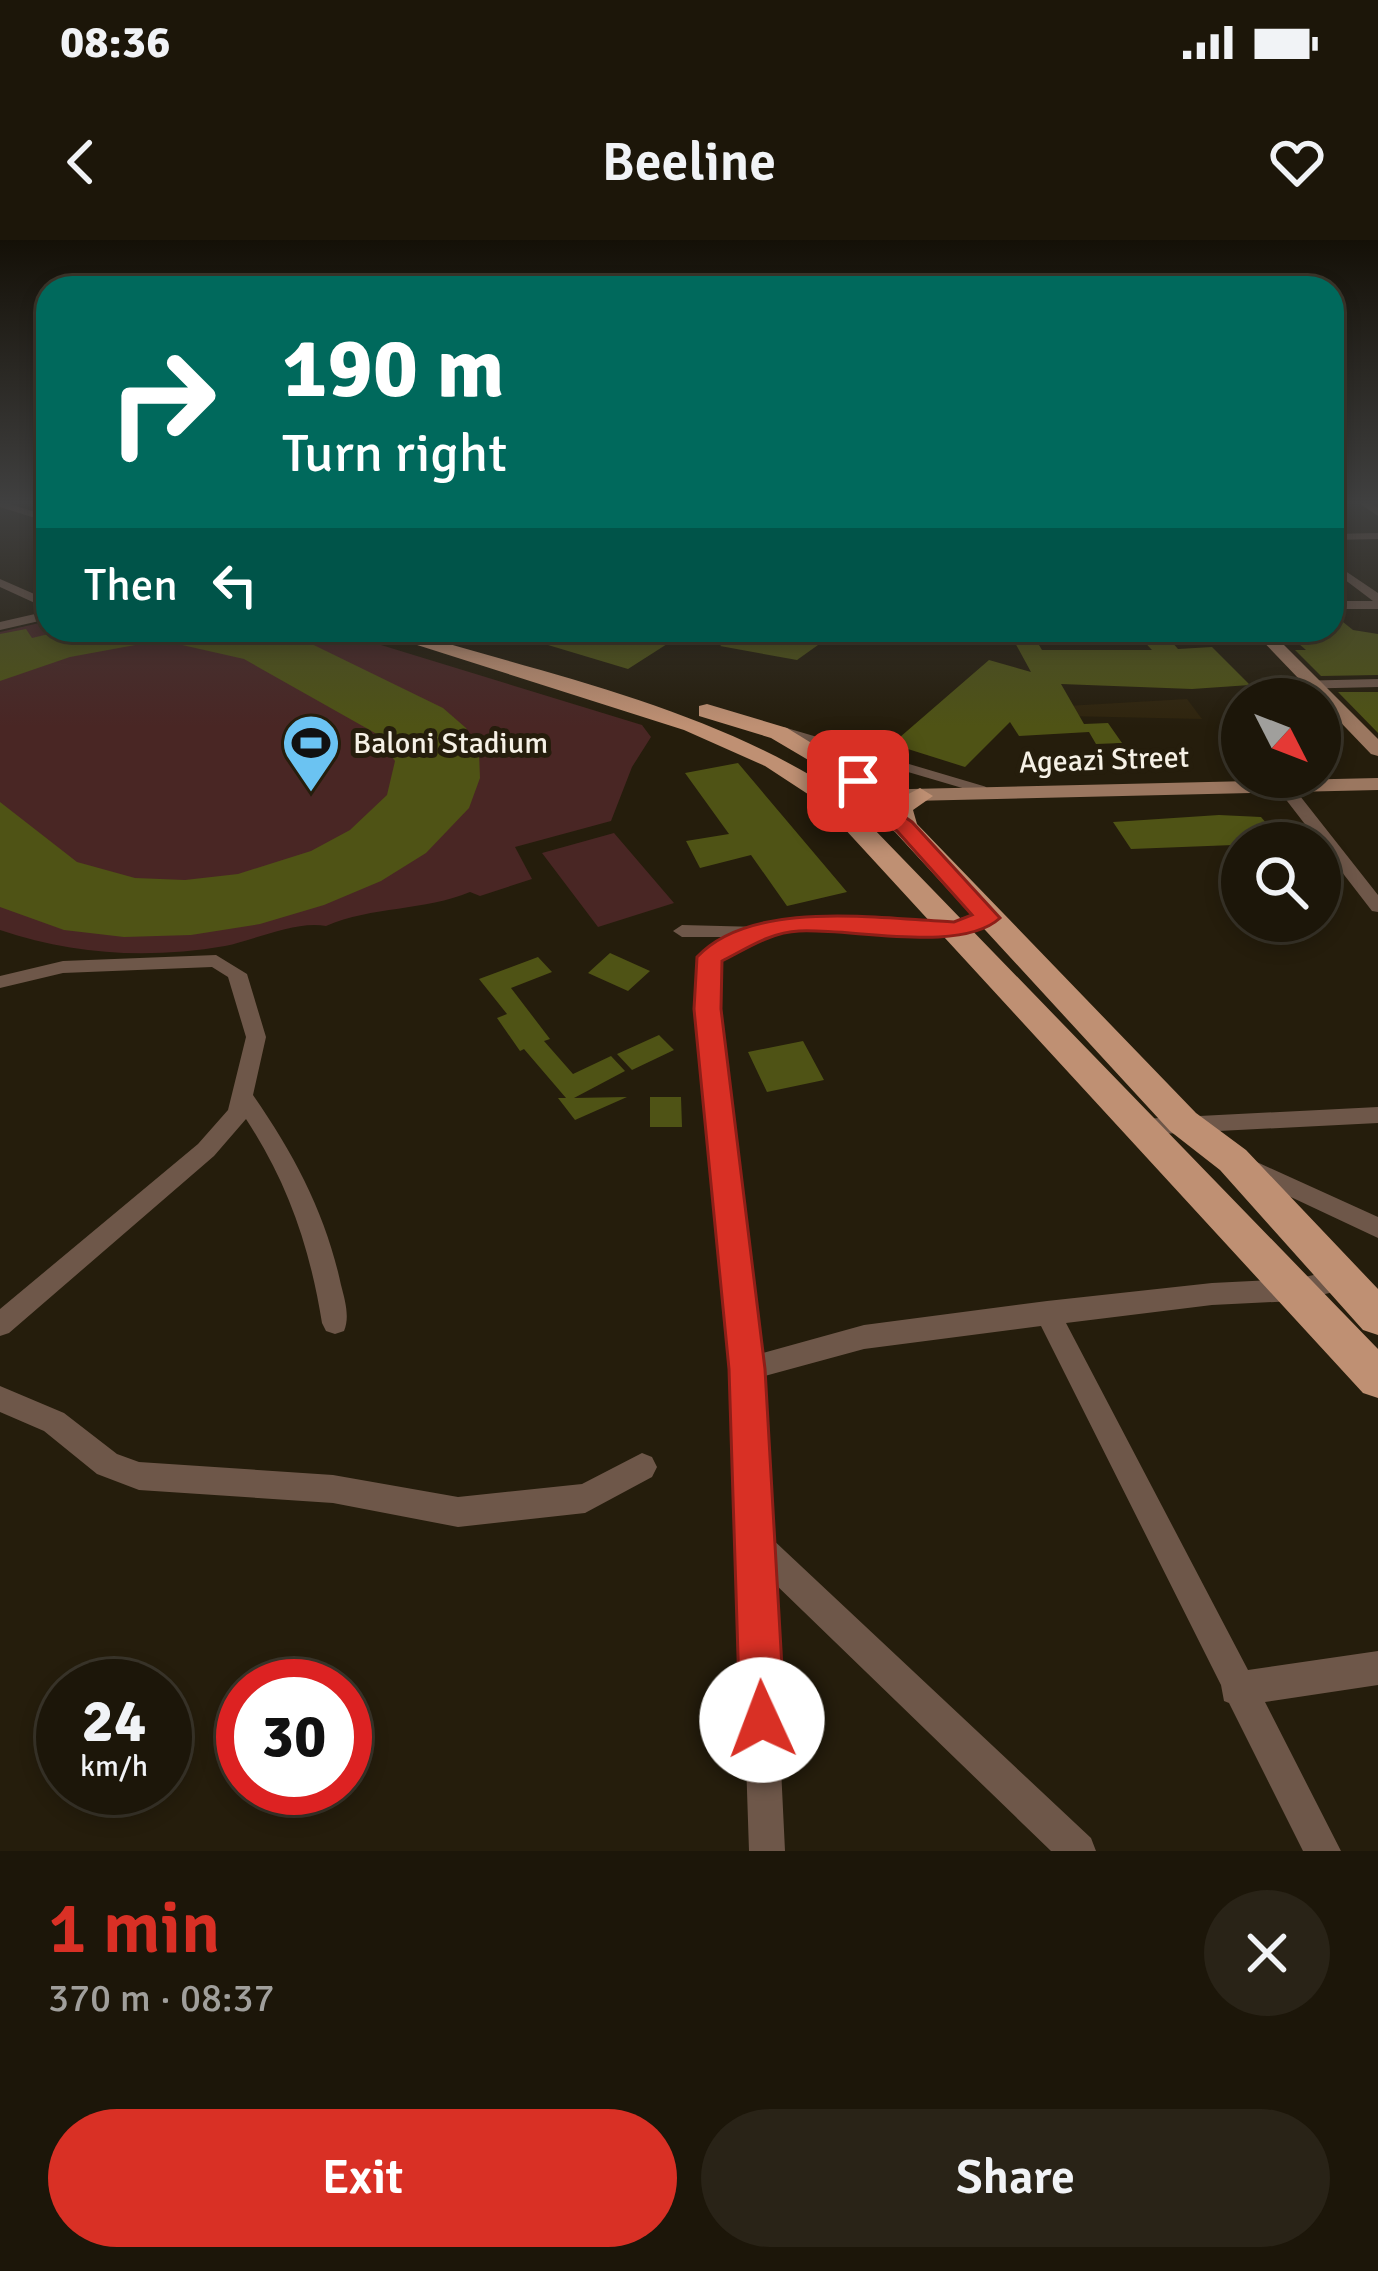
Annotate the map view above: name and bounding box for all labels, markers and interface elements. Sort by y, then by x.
text: 08:36 [60,15,170,70]
icon: back [48,129,114,195]
text: Beeline [602,129,776,196]
icon: heart [1264,129,1330,195]
text: 190 m [282,317,504,421]
icon: right [84,324,240,480]
text: Turn right [282,420,507,487]
icon: left [202,552,268,618]
text: Then [84,558,178,613]
north arrow [1221,678,1341,798]
map controls [1221,678,1341,942]
sports icon: Baloni Stadium [280,712,342,794]
place label: Baloni Stadium [353,725,548,762]
pin [807,730,909,832]
street label: Ageazi Street [1018,739,1190,781]
icon: arrive [825,748,891,814]
button: search [1221,822,1341,942]
position arrow [699,1657,825,1783]
speed limit sign: 30 [216,1659,372,1815]
text: 24 [82,1685,146,1759]
text: km/h [80,1748,148,1785]
text: 1 min [48,1884,220,1973]
button: close [1204,1890,1330,2016]
text: 370 m · 08:37 [48,1974,275,2022]
button: Exit [48,2109,677,2247]
button: Share [701,2109,1330,2247]

